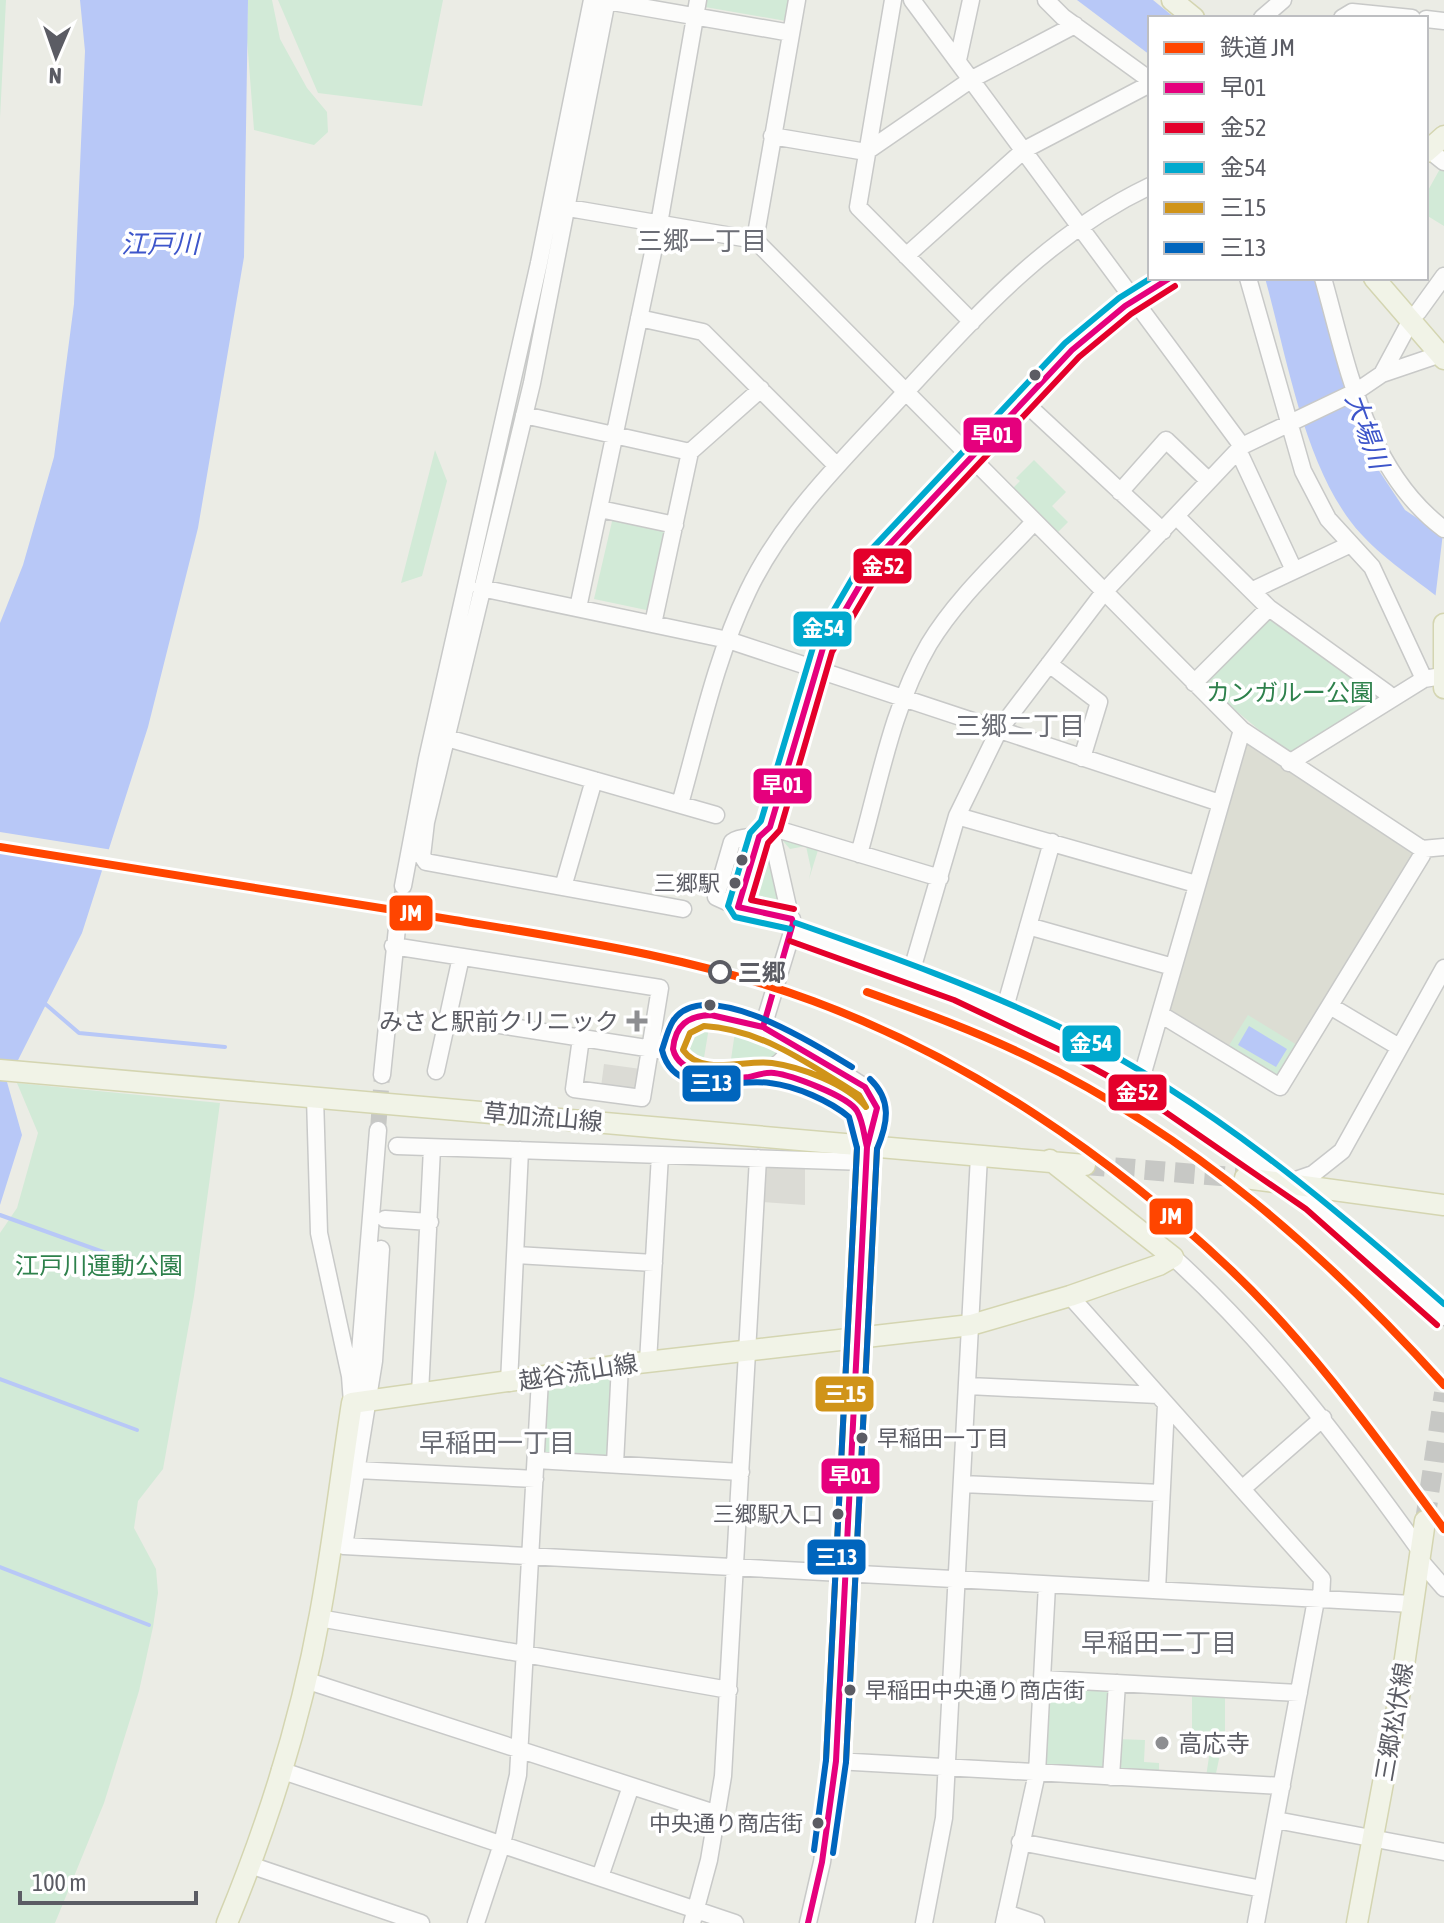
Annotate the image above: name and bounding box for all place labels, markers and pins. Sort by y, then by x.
unlabelled marker [1027,367,1043,383]
unlabelled marker [734,852,750,868]
place label: 三郷駅 [654,870,720,896]
marker: 三郷駅 [727,875,743,891]
place label: 三郷 [738,959,786,986]
marker: 三郷 [709,961,731,983]
unlabelled marker [702,997,718,1013]
place label: みさと駅前クリニック [379,1008,619,1035]
marker: みさと駅前クリニック [626,1010,648,1032]
place label: 早稲田一丁目 [877,1425,1009,1451]
marker: 早稲田一丁目 [854,1430,870,1446]
place label: 三郷駅入口 [713,1501,823,1527]
marker: 三郷駅入口 [830,1506,846,1522]
place label: 早稲田中央通り商店街 [865,1677,1085,1703]
marker: 早稲田中央通り商店街 [842,1682,858,1698]
place label: 高応寺 [1178,1730,1250,1757]
marker: 高応寺 [1153,1734,1171,1752]
place label: 中央通り商店街 [649,1810,803,1836]
marker: 中央通り商店街 [810,1815,826,1831]

